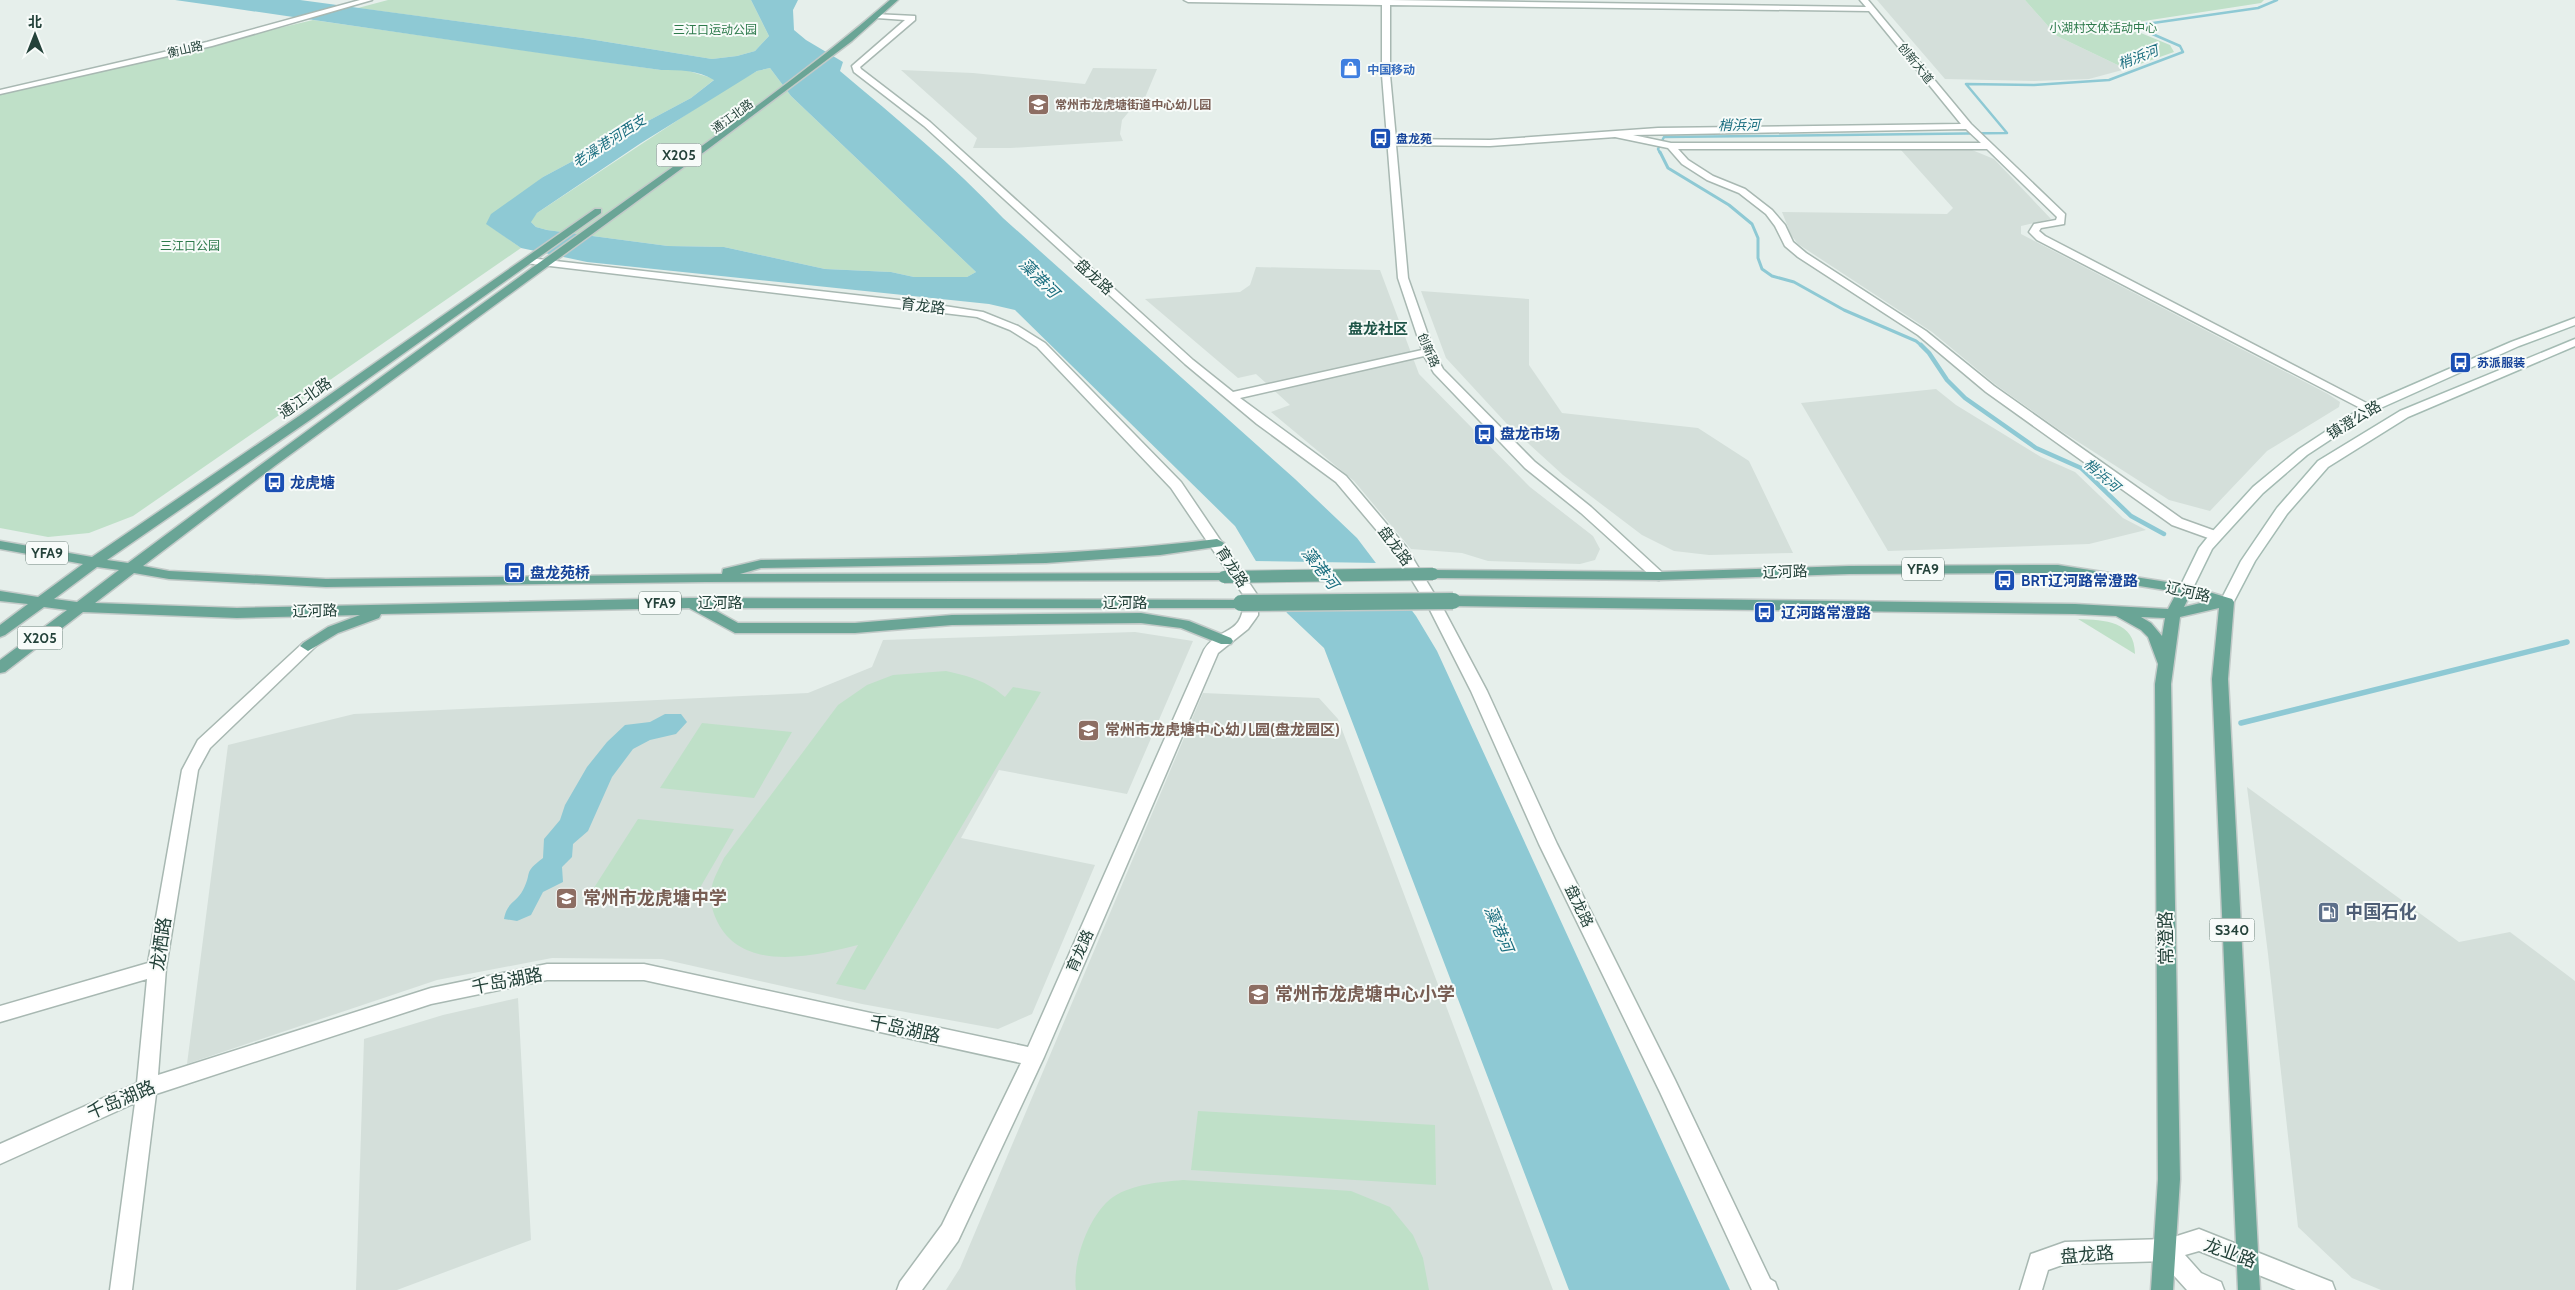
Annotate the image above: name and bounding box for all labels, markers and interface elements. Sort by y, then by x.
north arrow [10,10,60,60]
text: 北 [28,13,42,31]
park label: 小湖村文体活动中心 [2049,20,2157,35]
park label: 三江口运动公园 [673,22,757,37]
street label: 衡山路 [166,38,204,60]
street label: 创新大道 [1895,40,1937,86]
water label: 梢浜河 [2115,40,2164,73]
shop icon: 中国移动 [1339,57,1363,81]
place label: 中国移动 [1367,62,1415,77]
school or university icon: 常州市龙虎塘街道中心幼儿园 [1027,92,1051,116]
street label: 通江北路 [708,96,756,136]
place label: 常州市龙虎塘街道中心幼儿园 [1055,97,1211,112]
water label: 老澡港河西支 [569,109,651,171]
water label: 梢浜河 [1718,116,1763,134]
bus stop icon: 盘龙苑 [1368,126,1392,150]
place label: 盘龙苑 [1396,131,1432,146]
road number: X205 [656,144,702,166]
park label: 三江口公园 [160,238,220,253]
water label: 藻港河 [1015,254,1065,304]
street label: 盘龙路 [1071,255,1117,299]
street label: 育龙路 [900,294,946,318]
district label: 盘龙社区 [1348,320,1408,338]
street label: 创新路 [1415,330,1443,370]
bus stop icon: 苏派服装 [2449,350,2473,374]
place label: 苏派服装 [2477,355,2525,370]
street label: 通江北路 [275,374,335,422]
street label: 镇澄公路 [2324,397,2384,443]
bus stop icon: 盘龙市场 [1472,422,1496,446]
place label: 盘龙市场 [1500,425,1560,443]
water label: 梢浜河 [2080,454,2126,498]
bus stop icon: 龙虎塘 [262,471,286,495]
place label: 龙虎塘 [290,474,335,492]
street label: 盘龙路 [1374,523,1416,569]
road number: YFA9 [26,542,68,564]
street label: 育龙路 [1212,543,1252,591]
water label: 藻港河 [1298,543,1344,595]
road number: YFA9 [1902,558,1944,580]
bus stop icon: 盘龙苑桥 [502,561,526,585]
street label: 辽河路 [1762,562,1808,582]
place label: 盘龙苑桥 [530,564,590,582]
bus stop icon: BRT辽河路常澄路 [1993,569,2017,593]
place label: BRT辽河路常澄路 [2021,572,2138,590]
street label: 辽河路 [2164,578,2212,606]
road number: YFA9 [639,592,681,614]
street label: 辽河路 [697,594,743,612]
street label: 辽河路 [1102,594,1148,612]
bus stop icon: 辽河路常澄路 [1753,601,1777,625]
street label: 辽河路 [292,602,338,620]
place label: 辽河路常澄路 [1781,604,1871,622]
road number: X205 [18,626,62,650]
school or university icon: 常州市龙虎塘中心幼儿园(盘龙园区) [1077,718,1101,742]
place label: 常州市龙虎塘中心幼儿园(盘龙园区) [1105,721,1340,739]
street label: 盘龙路 [1561,882,1597,930]
school or university icon: 常州市龙虎塘中学 [555,886,579,910]
place label: 常州市龙虎塘中学 [583,887,727,909]
fuel station icon: 中国石化 [2317,900,2341,924]
place label: 中国石化 [2345,901,2417,923]
water label: 藻港河 [1481,903,1518,958]
street label: 常澄路 [2155,911,2177,965]
street label: 龙栖路 [146,916,176,972]
road number: S340 [2210,918,2254,942]
street label: 育龙路 [1063,927,1097,975]
street label: 千岛湖路 [470,963,544,999]
school or university icon: 常州市龙虎塘中心小学 [1247,982,1271,1006]
place label: 常州市龙虎塘中心小学 [1275,983,1455,1005]
street label: 千岛湖路 [867,1011,943,1047]
street label: 千岛湖路 [84,1076,158,1124]
street label: 龙业路 [2201,1233,2259,1273]
street label: 盘龙路 [2059,1242,2115,1268]

